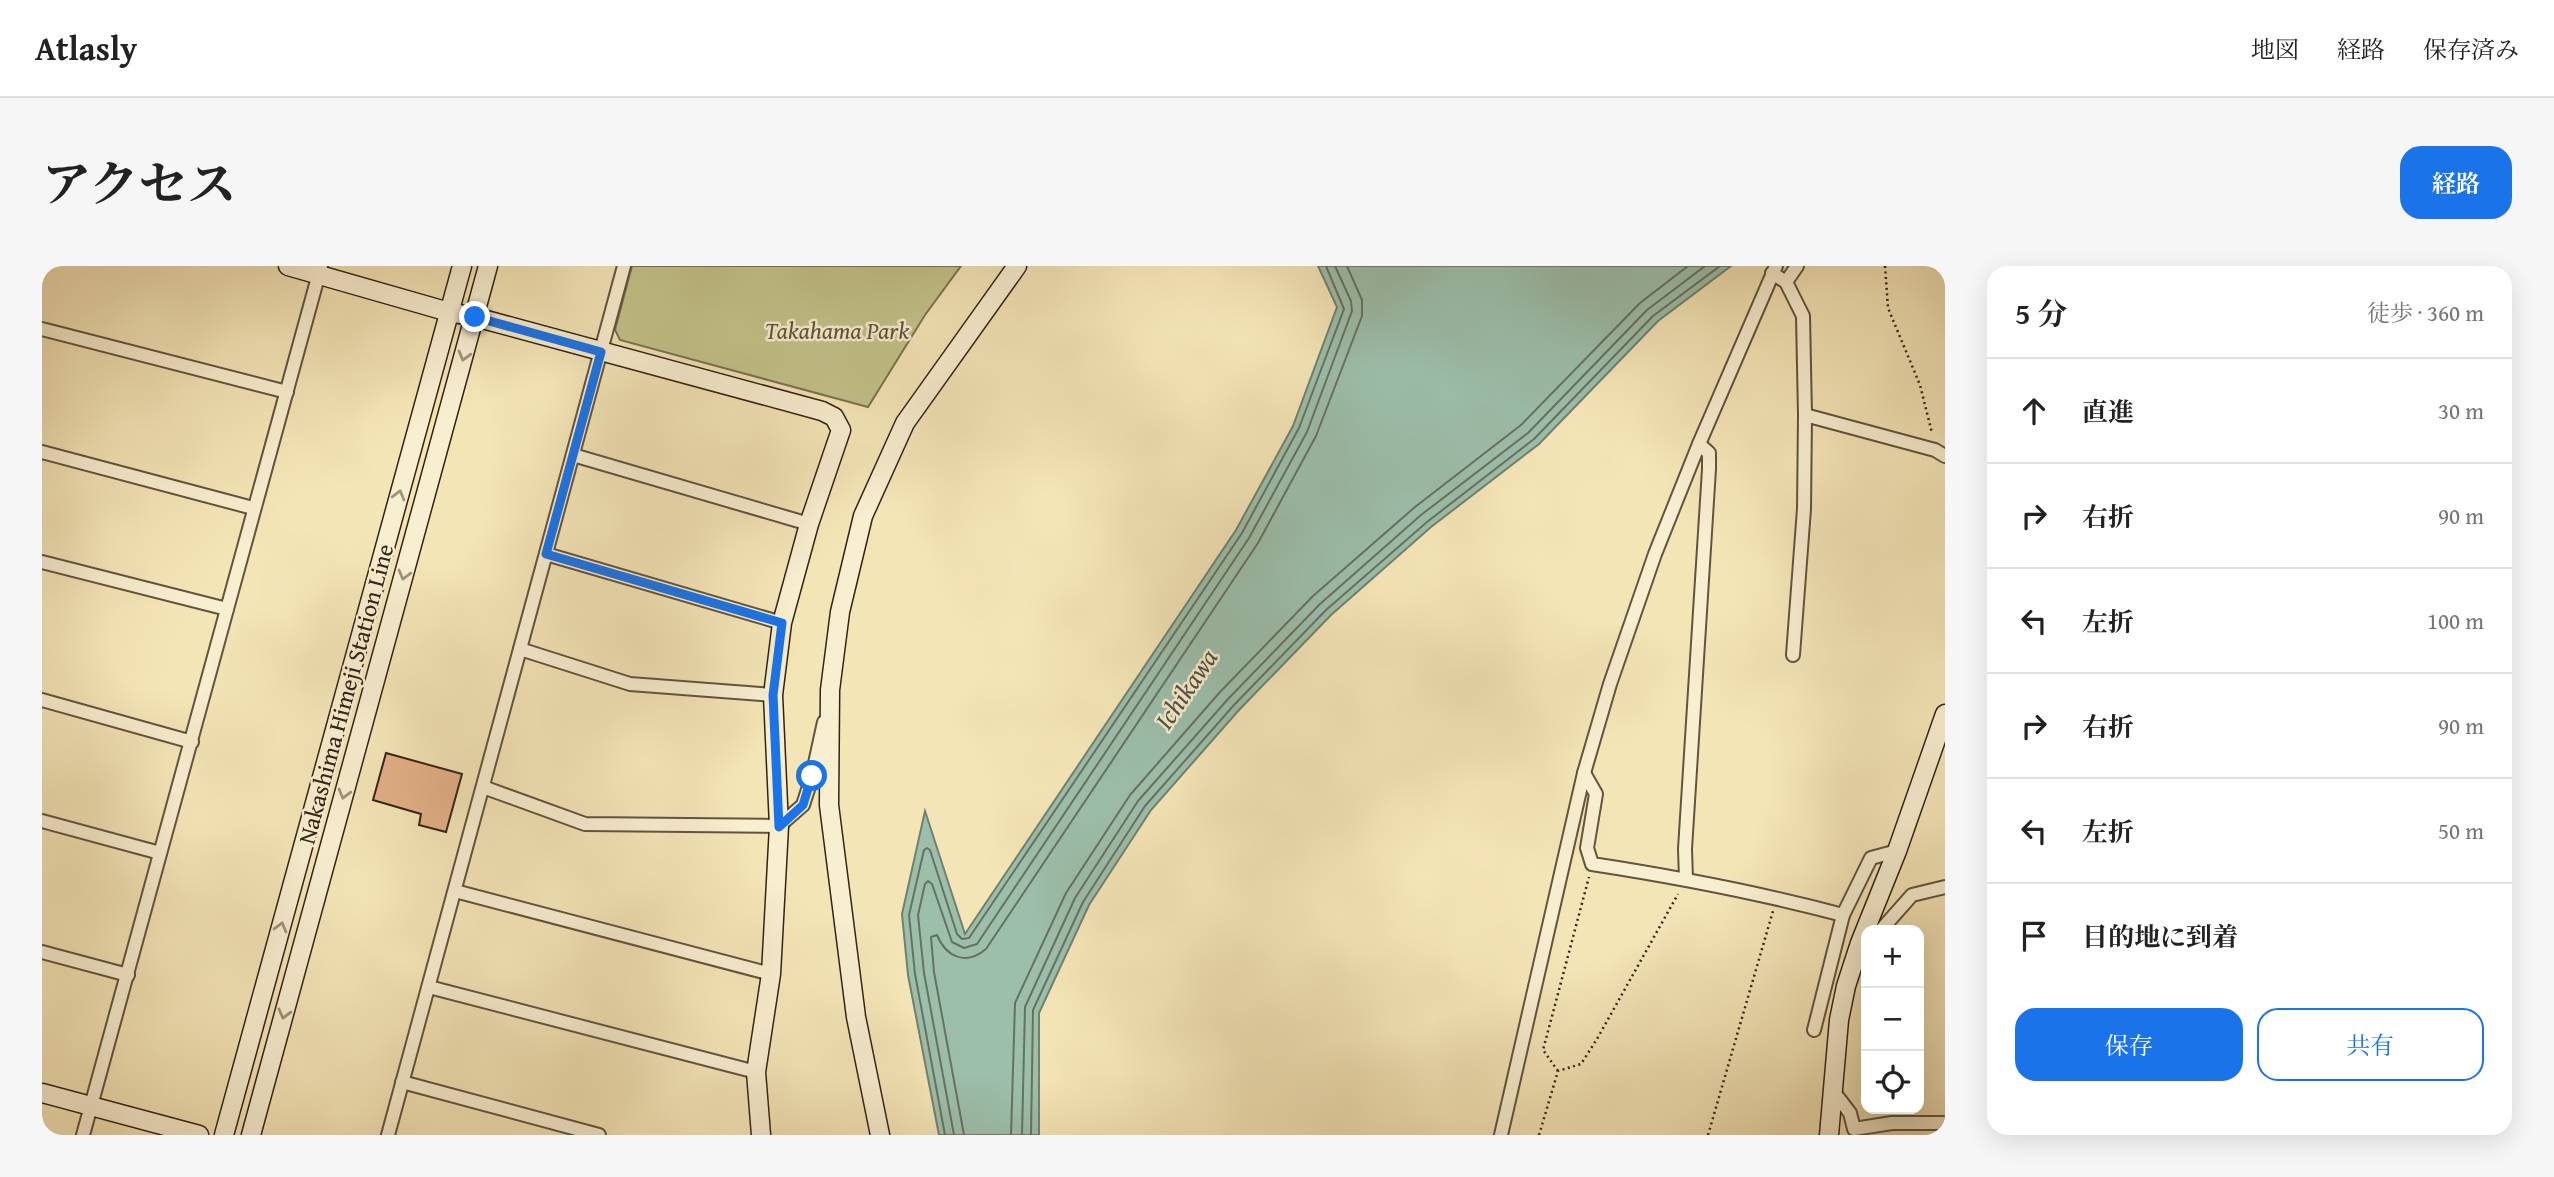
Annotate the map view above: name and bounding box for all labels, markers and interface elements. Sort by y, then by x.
text: Atlasly [35,24,137,72]
text: 地図 [2251,32,2299,67]
text: 経路 [2337,32,2385,67]
text: 保存済み [2423,32,2519,67]
button: 経路 [2400,146,2512,219]
text: アクセス [42,147,237,219]
text: 5 分 [2015,291,2067,335]
text: 徒歩 · 360 m [2367,296,2484,329]
route end [459,301,490,332]
park label: Takahama Park [765,313,909,348]
one-way arrow [458,349,473,361]
icon: ahead [2015,392,2053,430]
text: 直進 [2082,392,2134,431]
text: 30 m [2438,394,2484,427]
one-way arrow [391,489,405,501]
icon: right [2015,497,2053,535]
text: 右折 [2082,497,2134,536]
text: 90 m [2438,499,2484,532]
street label: Nakashima Himeji Station Line [289,540,402,848]
one-way arrow [398,569,412,581]
icon: left [2015,602,2053,640]
text: 左折 [2082,602,2134,641]
text: 100 m [2427,604,2484,637]
water label: Ichikawa [1144,641,1227,737]
icon: right [2015,707,2053,745]
text: 右折 [2082,707,2134,746]
text: 90 m [2438,709,2484,742]
route start [796,760,827,791]
one-way arrow [338,788,352,800]
icon: left [2015,812,2053,850]
text: 左折 [2082,812,2134,851]
text: 50 m [2438,814,2484,847]
icon: arrive [2015,917,2053,955]
text: 目的地に到着 [2082,917,2238,956]
one-way arrow [273,922,287,934]
map controls [1861,925,1924,1114]
button: + [1861,925,1924,988]
button: − [1861,988,1924,1051]
one-way arrow [278,1008,292,1020]
button: 保存 [2015,1008,2243,1081]
button: 共有 [2257,1008,2484,1081]
button: locate [1861,1051,1924,1114]

